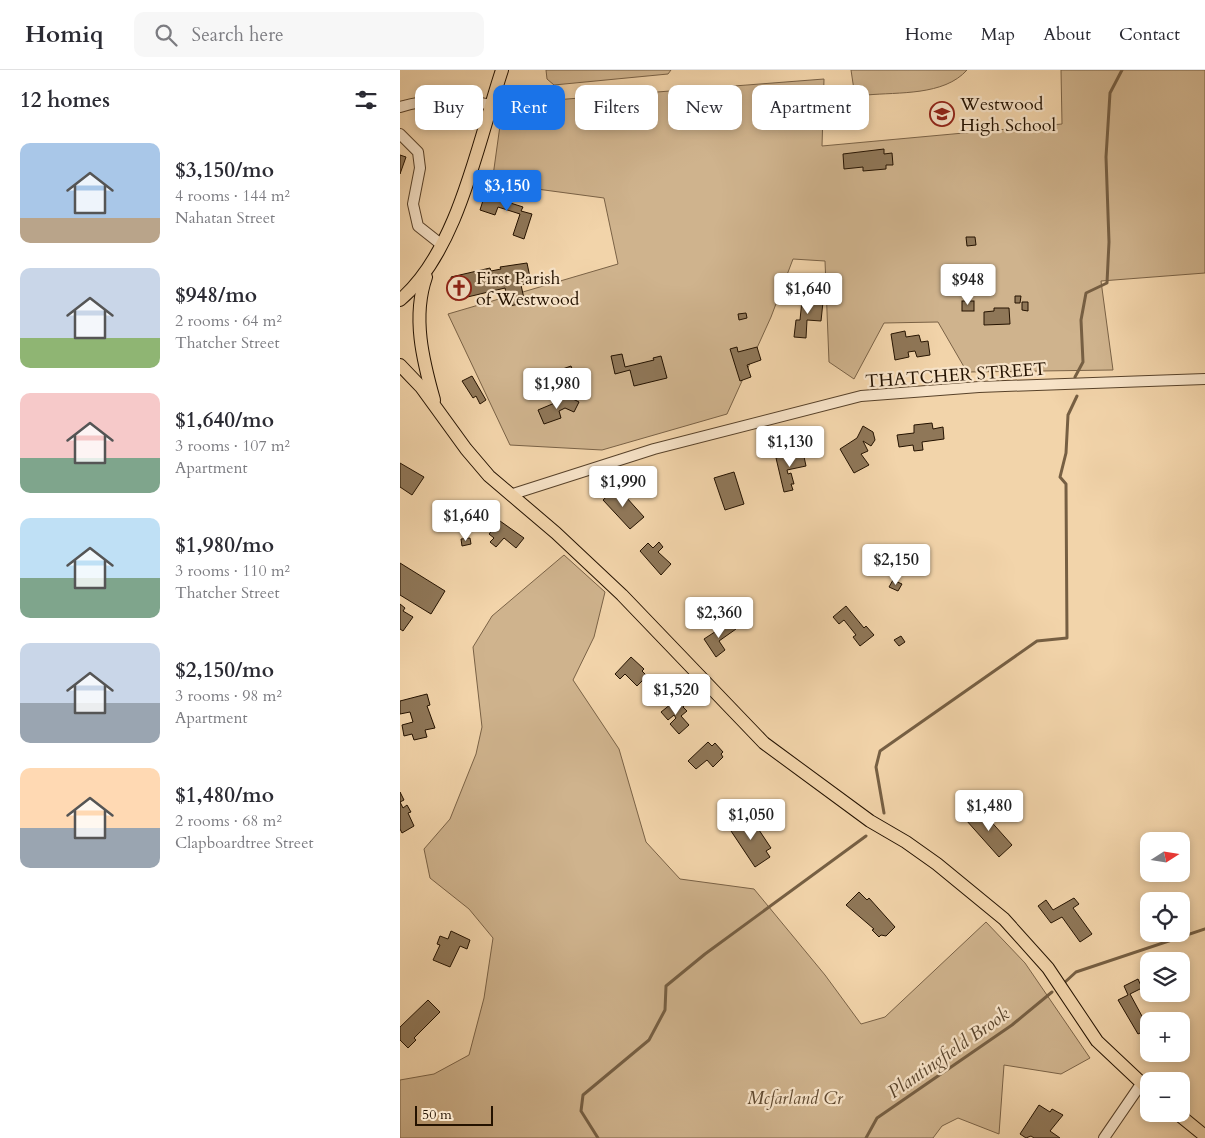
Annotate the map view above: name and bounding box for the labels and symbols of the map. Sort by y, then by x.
place label: Westwood High School [959,92,1056,138]
school or university icon: Westwood High School [929,101,955,127]
pin: $3,150 [466,170,548,212]
pin: $948 [938,264,998,306]
place label: First Parish of Westwood [476,266,580,312]
pin: $1,640 [767,272,849,315]
church icon: First Parish of Westwood [446,275,472,301]
street label: THATCHER STREET [865,357,1047,394]
pin: $1,980 [516,368,598,410]
pin: $1,130 [749,426,831,468]
pin: $1,990 [582,466,664,508]
pin: $1,640 [425,500,507,542]
pin: $2,150 [855,544,937,586]
pin: $2,360 [678,596,760,639]
pin: $1,520 [635,674,717,716]
pin: $1,480 [948,790,1030,832]
pin: $1,050 [710,798,792,841]
north arrow [1140,832,1190,882]
water label: Plantingfield Brook [882,1001,1015,1105]
park label: Mcfarland Cr [747,1086,844,1111]
scale bar [415,1103,492,1126]

